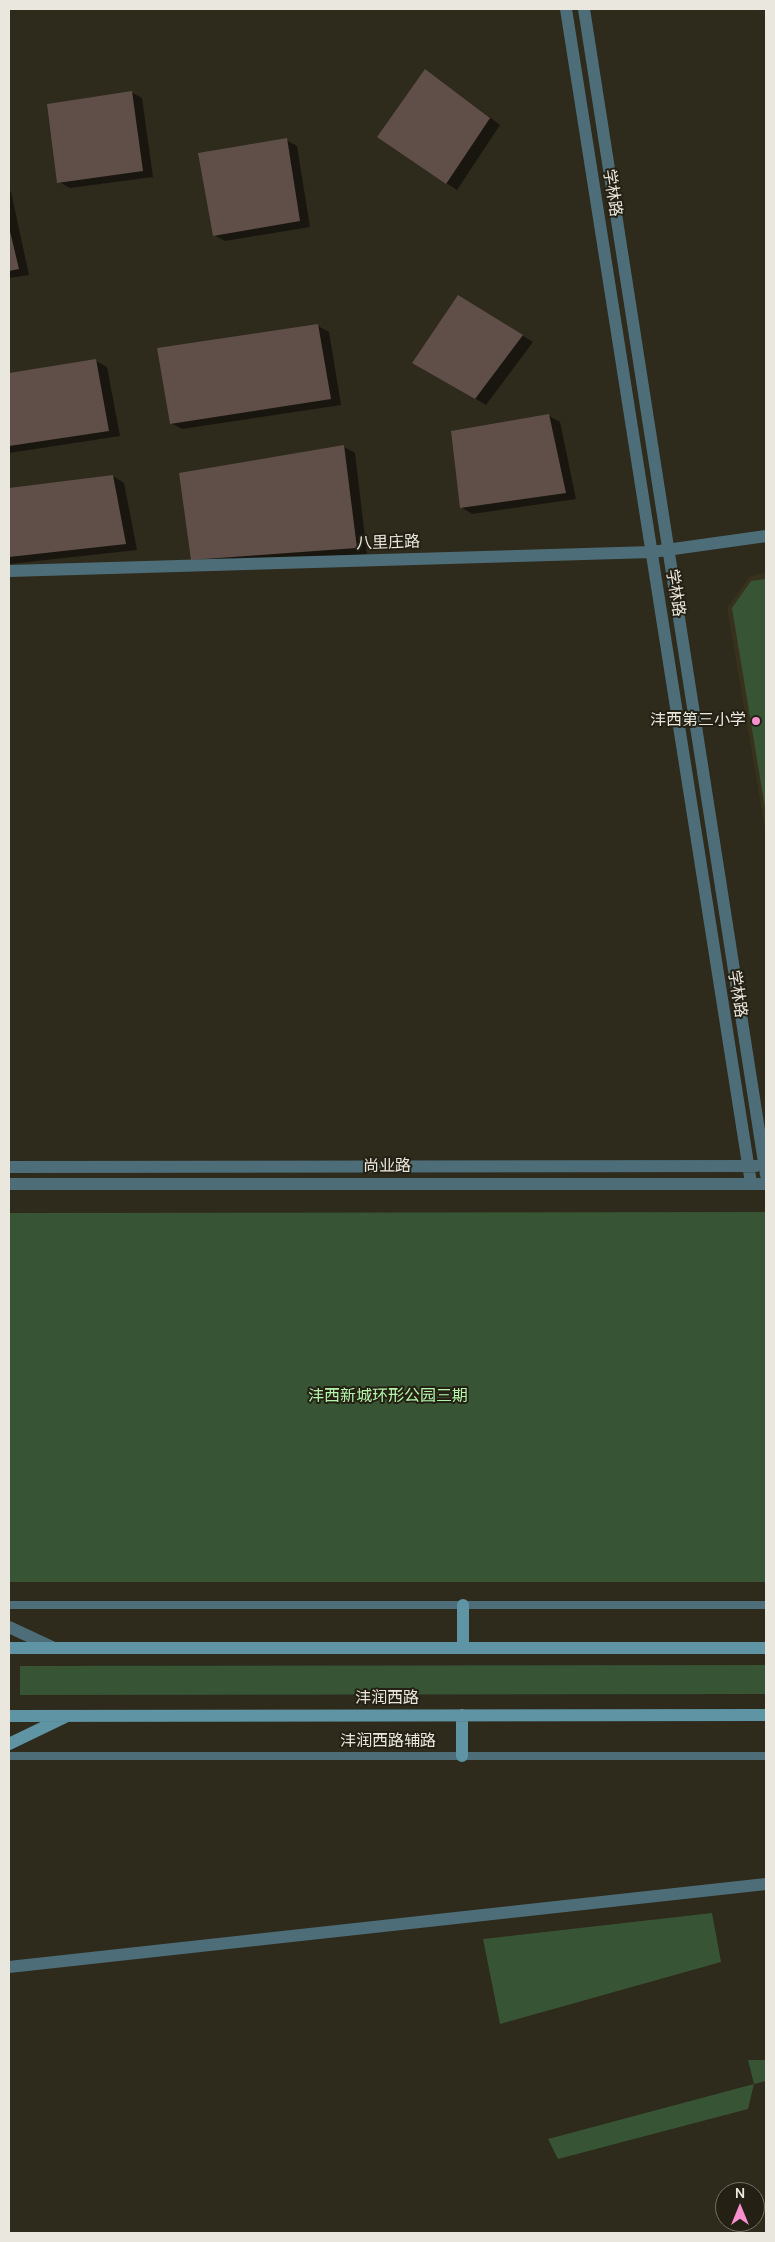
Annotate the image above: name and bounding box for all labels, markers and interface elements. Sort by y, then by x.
street label: 学林路 [599,168,625,218]
street label: 八里庄路 [356,532,420,554]
street label: 学林路 [662,568,688,618]
place label: 沣西第三小学 [650,711,746,731]
marker: 沣西第三小学 [750,715,762,727]
street label: 学林路 [724,969,750,1019]
street label: 尚业路 [363,1157,411,1177]
park label: 沣西新城环形公园三期 [308,1387,468,1407]
street label: 沣润西路 [355,1689,419,1709]
street label: 沣润西路辅路 [340,1732,436,1752]
north arrow [715,2182,765,2232]
text: N [735,2183,745,2202]

